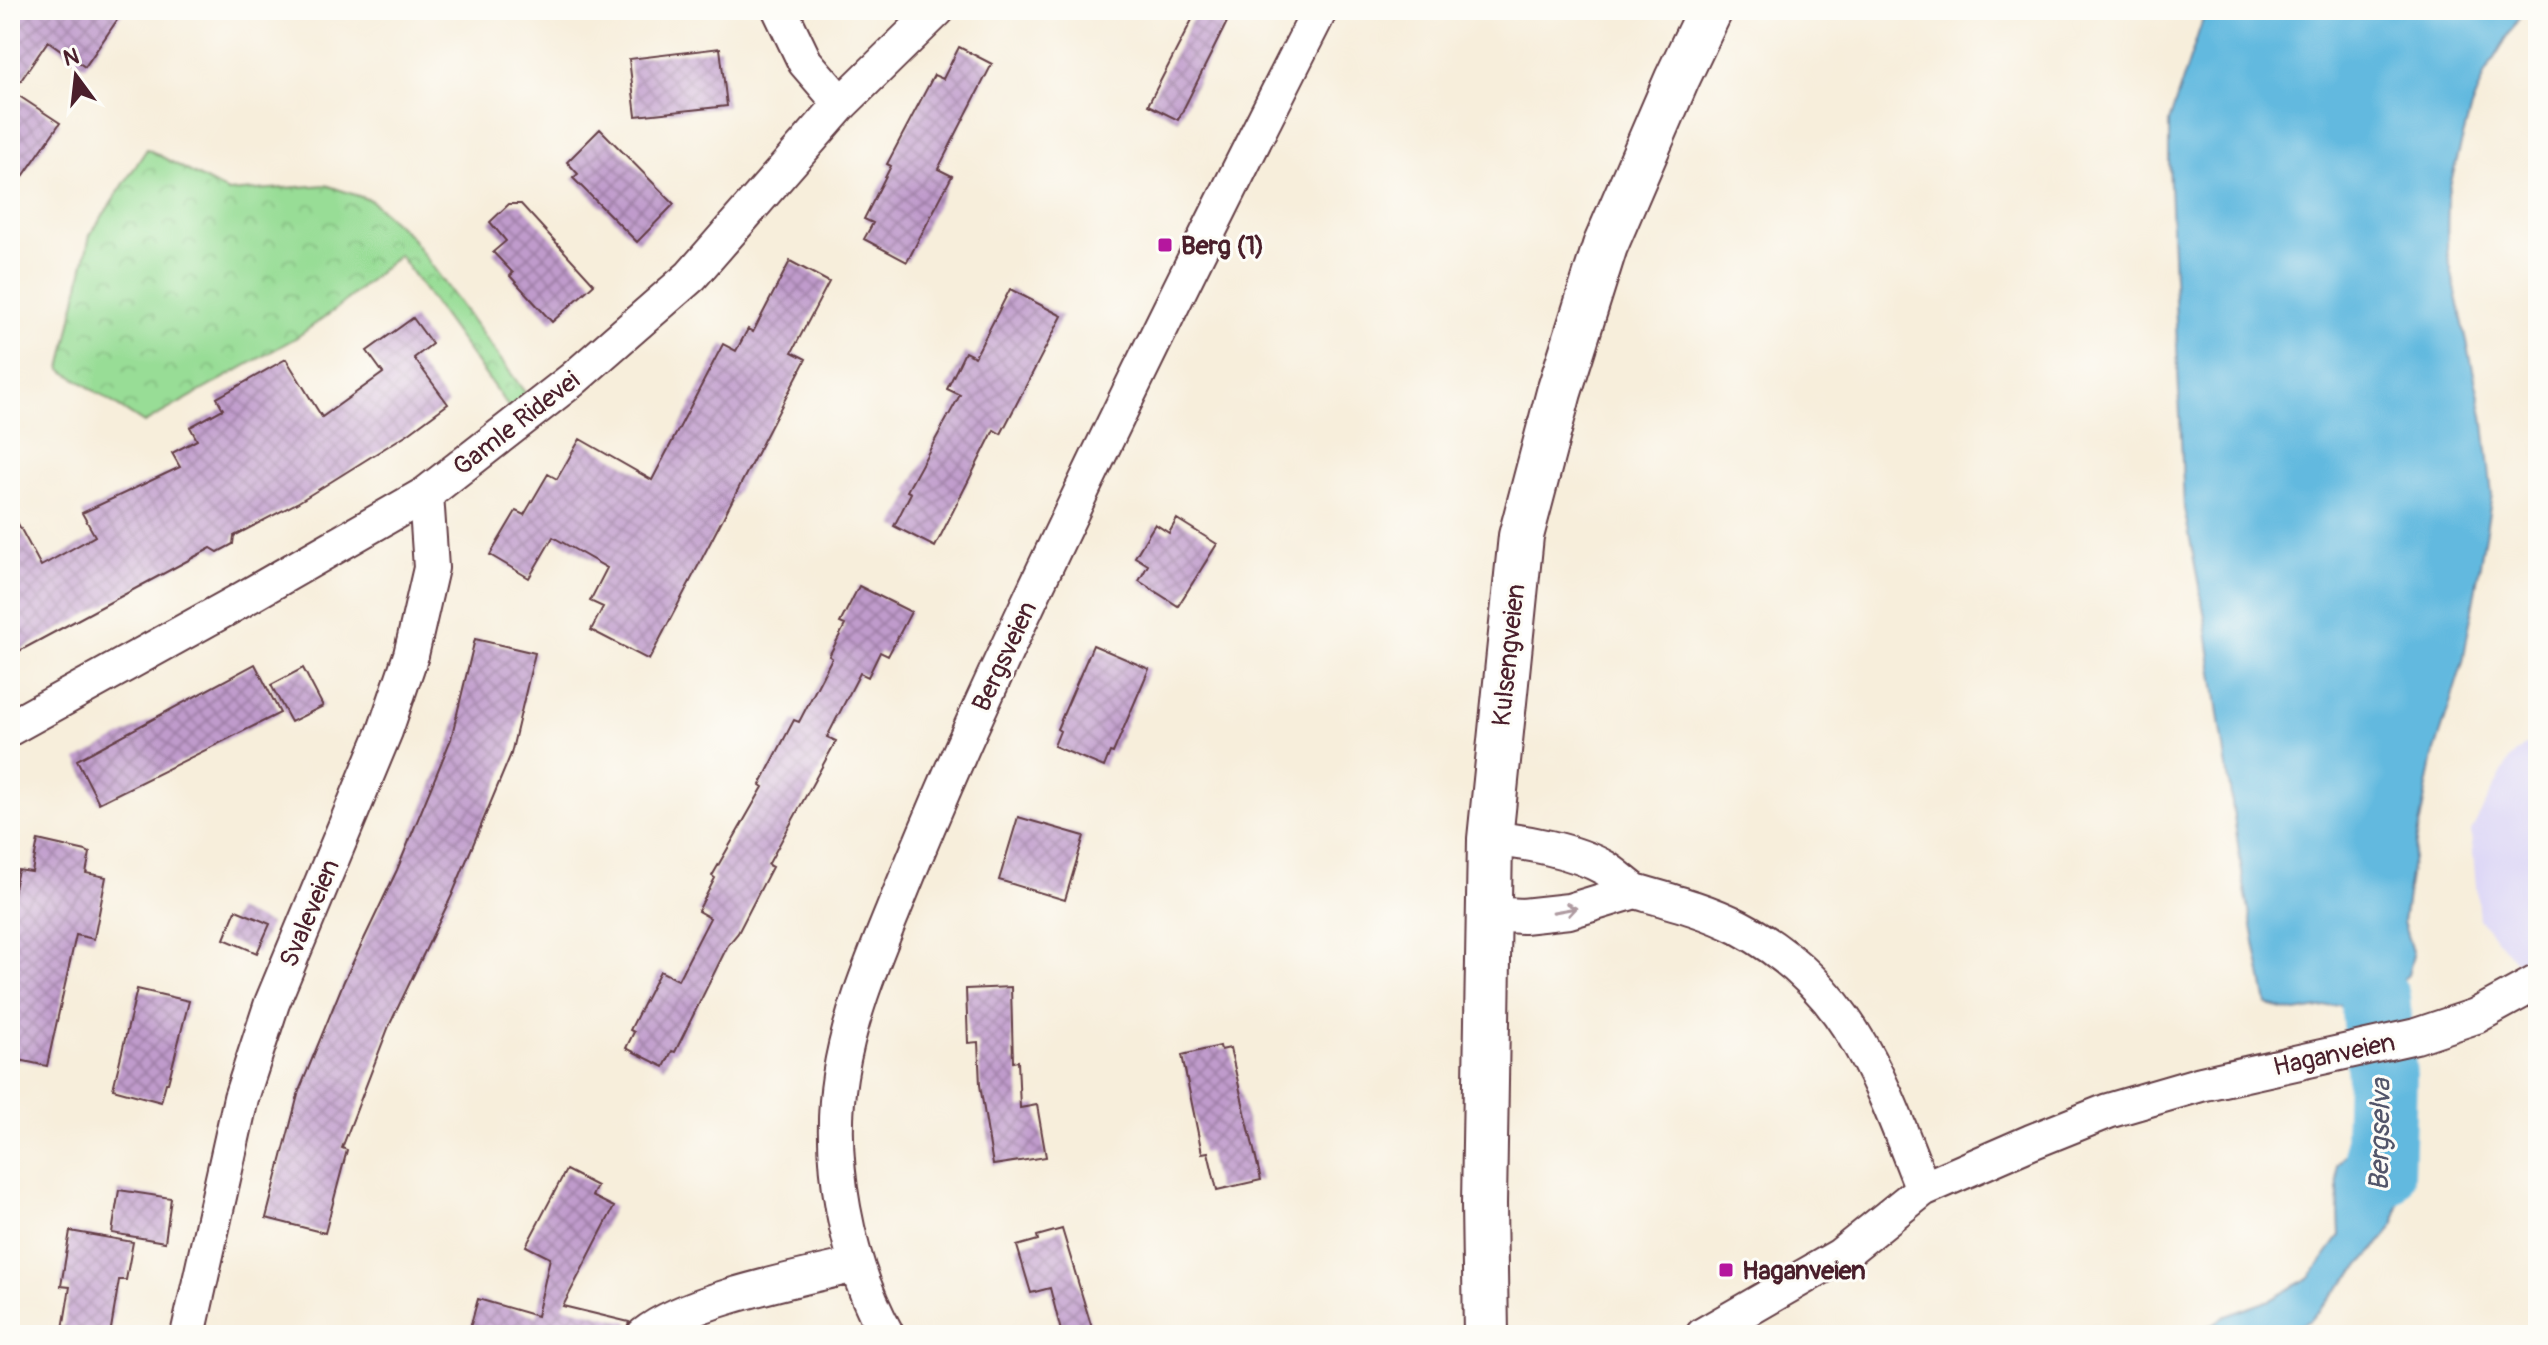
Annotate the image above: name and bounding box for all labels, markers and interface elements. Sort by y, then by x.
north arrow [36,36,116,116]
text: N [60,42,82,73]
place label: Berg (1) [1181,230,1264,262]
marker: Berg (1) [1156,236,1174,254]
street label: Gamle Ridevei [447,364,586,483]
street label: Kulsengveien [1486,582,1532,728]
street label: Bergsveien [966,596,1044,717]
street label: Svaleveien [273,855,347,972]
one-way arrow [1551,902,1577,917]
street label: Haganveien [2270,1026,2398,1083]
water label: Bergselva [2362,1077,2399,1191]
place label: Haganveien [1742,1255,1866,1287]
marker: Haganveien [1717,1261,1735,1279]

